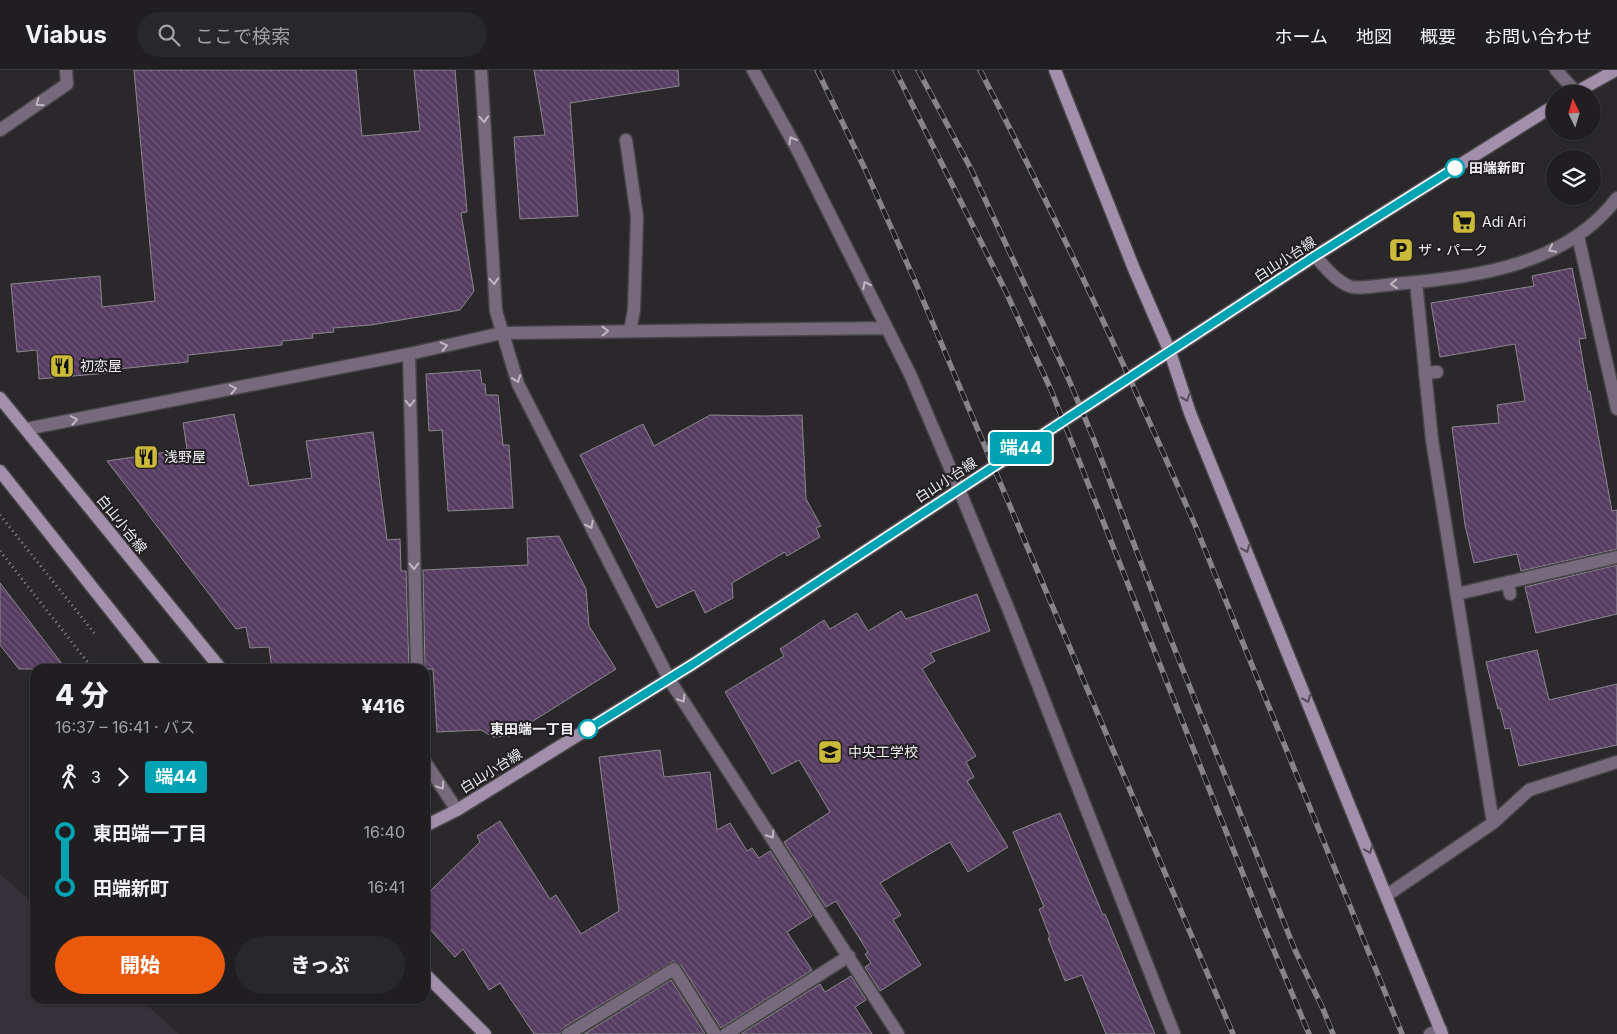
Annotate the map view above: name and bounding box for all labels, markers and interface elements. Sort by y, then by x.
search box [137,12,487,57]
text: Viabus [25,20,107,49]
icon: search [155,21,183,49]
text: ここで検索 [195,25,290,48]
text: ホーム [1275,26,1328,47]
text: 地図 [1356,26,1392,47]
text: 概要 [1420,26,1456,47]
text: お問い合わせ [1484,26,1592,47]
north arrow [1546,85,1601,140]
map controls [1546,85,1601,205]
one-way arrow [35,97,45,106]
one-way arrow [479,115,490,123]
one-way arrow [788,136,798,145]
button: layers [1546,150,1601,205]
marker: 田端新町 [1445,158,1465,178]
place label: 田端新町 [1469,159,1525,176]
supermarket icon: Adi Ari [1451,209,1477,235]
place label: Adi Ari [1482,213,1526,230]
street label: 白山小台線 [1251,232,1319,285]
parking icon: ザ・パーク [1388,237,1414,263]
place label: ザ・パーク [1418,241,1488,258]
one-way arrow [1548,243,1557,253]
one-way arrow [489,277,500,285]
one-way arrow [1390,278,1398,289]
one-way arrow [862,281,872,290]
one-way arrow [601,326,609,337]
one-way arrow [440,341,449,352]
restaurant icon: 初恋屋 [49,353,75,379]
place label: 初恋屋 [80,357,122,374]
one-way arrow [511,375,521,383]
one-way arrow [229,384,238,394]
one-way arrow [1180,393,1190,402]
one-way arrow [405,399,416,407]
one-way arrow [70,415,78,426]
line badge: 端44 [992,432,1050,464]
text: 端44 [1000,437,1042,458]
restaurant icon: 浅野屋 [133,444,159,470]
place label: 浅野屋 [164,448,206,465]
street label: 白山小台線 [912,453,980,506]
street label: 白山小台線 [94,491,151,556]
one-way arrow [584,519,594,528]
one-way arrow [1240,544,1250,553]
one-way arrow [409,562,419,570]
text: 4 分 [55,678,108,712]
one-way arrow [676,693,685,703]
one-way arrow [1301,694,1312,703]
text: ¥416 [362,695,405,718]
text: 16:37 – 16:41 · バス [55,717,195,737]
marker: 東田端一丁目 [578,719,598,739]
place label: 東田端一丁目 [490,720,574,737]
school or university icon: 中央工学校 [817,739,843,765]
place label: 中央工学校 [848,743,918,760]
street label: 白山小台線 [457,745,525,796]
icon: walk [55,763,83,791]
icon: forward [109,763,137,791]
text: 端44 [155,766,197,787]
text: 3 [91,767,101,787]
one-way arrow [435,780,444,789]
text: 東田端一丁目 [93,822,207,845]
text: 16:40 [364,822,405,842]
one-way arrow [764,830,774,839]
one-way arrow [1362,845,1373,854]
text: 田端新町 [93,877,169,900]
text: 16:41 [367,877,405,897]
button: 開始 [55,936,225,994]
button: きっぷ [235,936,405,994]

